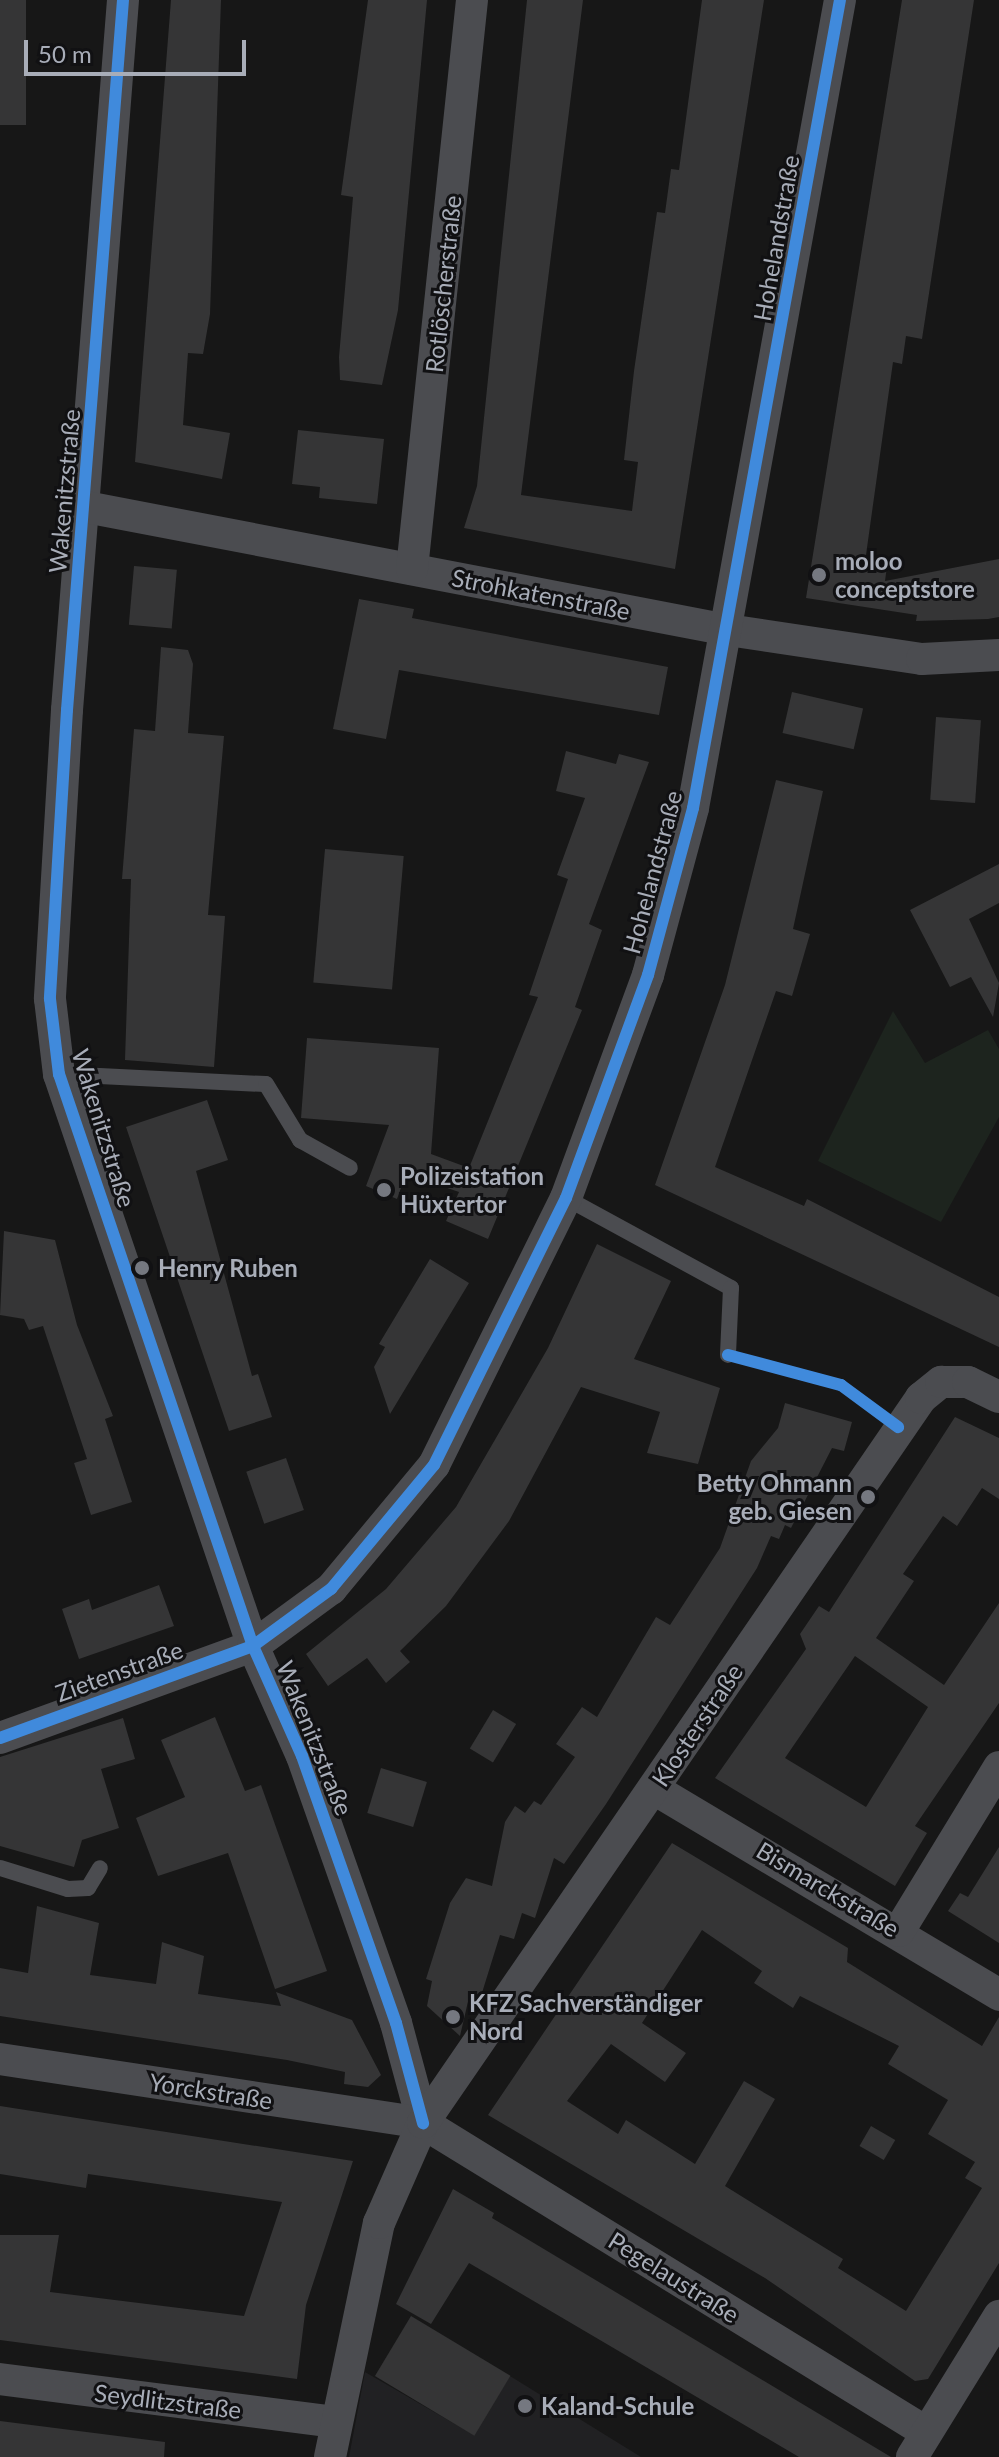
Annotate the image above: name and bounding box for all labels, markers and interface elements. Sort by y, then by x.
scale bar [28,24,250,74]
text: 50 m [38,39,92,68]
street label: Hohelandstraße [747,153,805,323]
street label: Rotlöscherstraße [419,194,467,374]
street label: Wakenitzstraße [42,408,86,574]
place label: moloo conceptstore [835,547,975,603]
street label: Strohkatenstraße [449,563,633,625]
marker: moloo conceptstore [810,566,828,584]
street label: Hohelandstraße [616,787,688,957]
street label: Wakenitzstraße [66,1045,142,1211]
place label: Polizeistation Hüxtertor [400,1162,544,1218]
marker: Polizeistation Hüxtertor [375,1181,393,1199]
place label: Henry Ruben [158,1254,298,1282]
marker: Henry Ruben [133,1259,151,1277]
place label: Betty Ohmann geb. Giesen [696,1469,852,1525]
marker: Betty Ohmann geb. Giesen [859,1488,877,1506]
street label: Zietenstraße [51,1635,187,1707]
street label: Wakenitzstraße [271,1656,359,1820]
street label: Klosterstraße [645,1658,749,1792]
street label: Bismarckstraße [752,1835,904,1943]
place label: KFZ Sachverständiger Nord [469,1989,703,2045]
marker: KFZ Sachverständiger Nord [444,2008,462,2026]
street label: Yorckstraße [148,2067,274,2115]
street label: Pegelaustraße [603,2225,745,2329]
street label: Seydlitzstraße [93,2378,243,2424]
place label: Kaland-Schule [541,2392,694,2420]
marker: Kaland-Schule [516,2397,534,2415]

